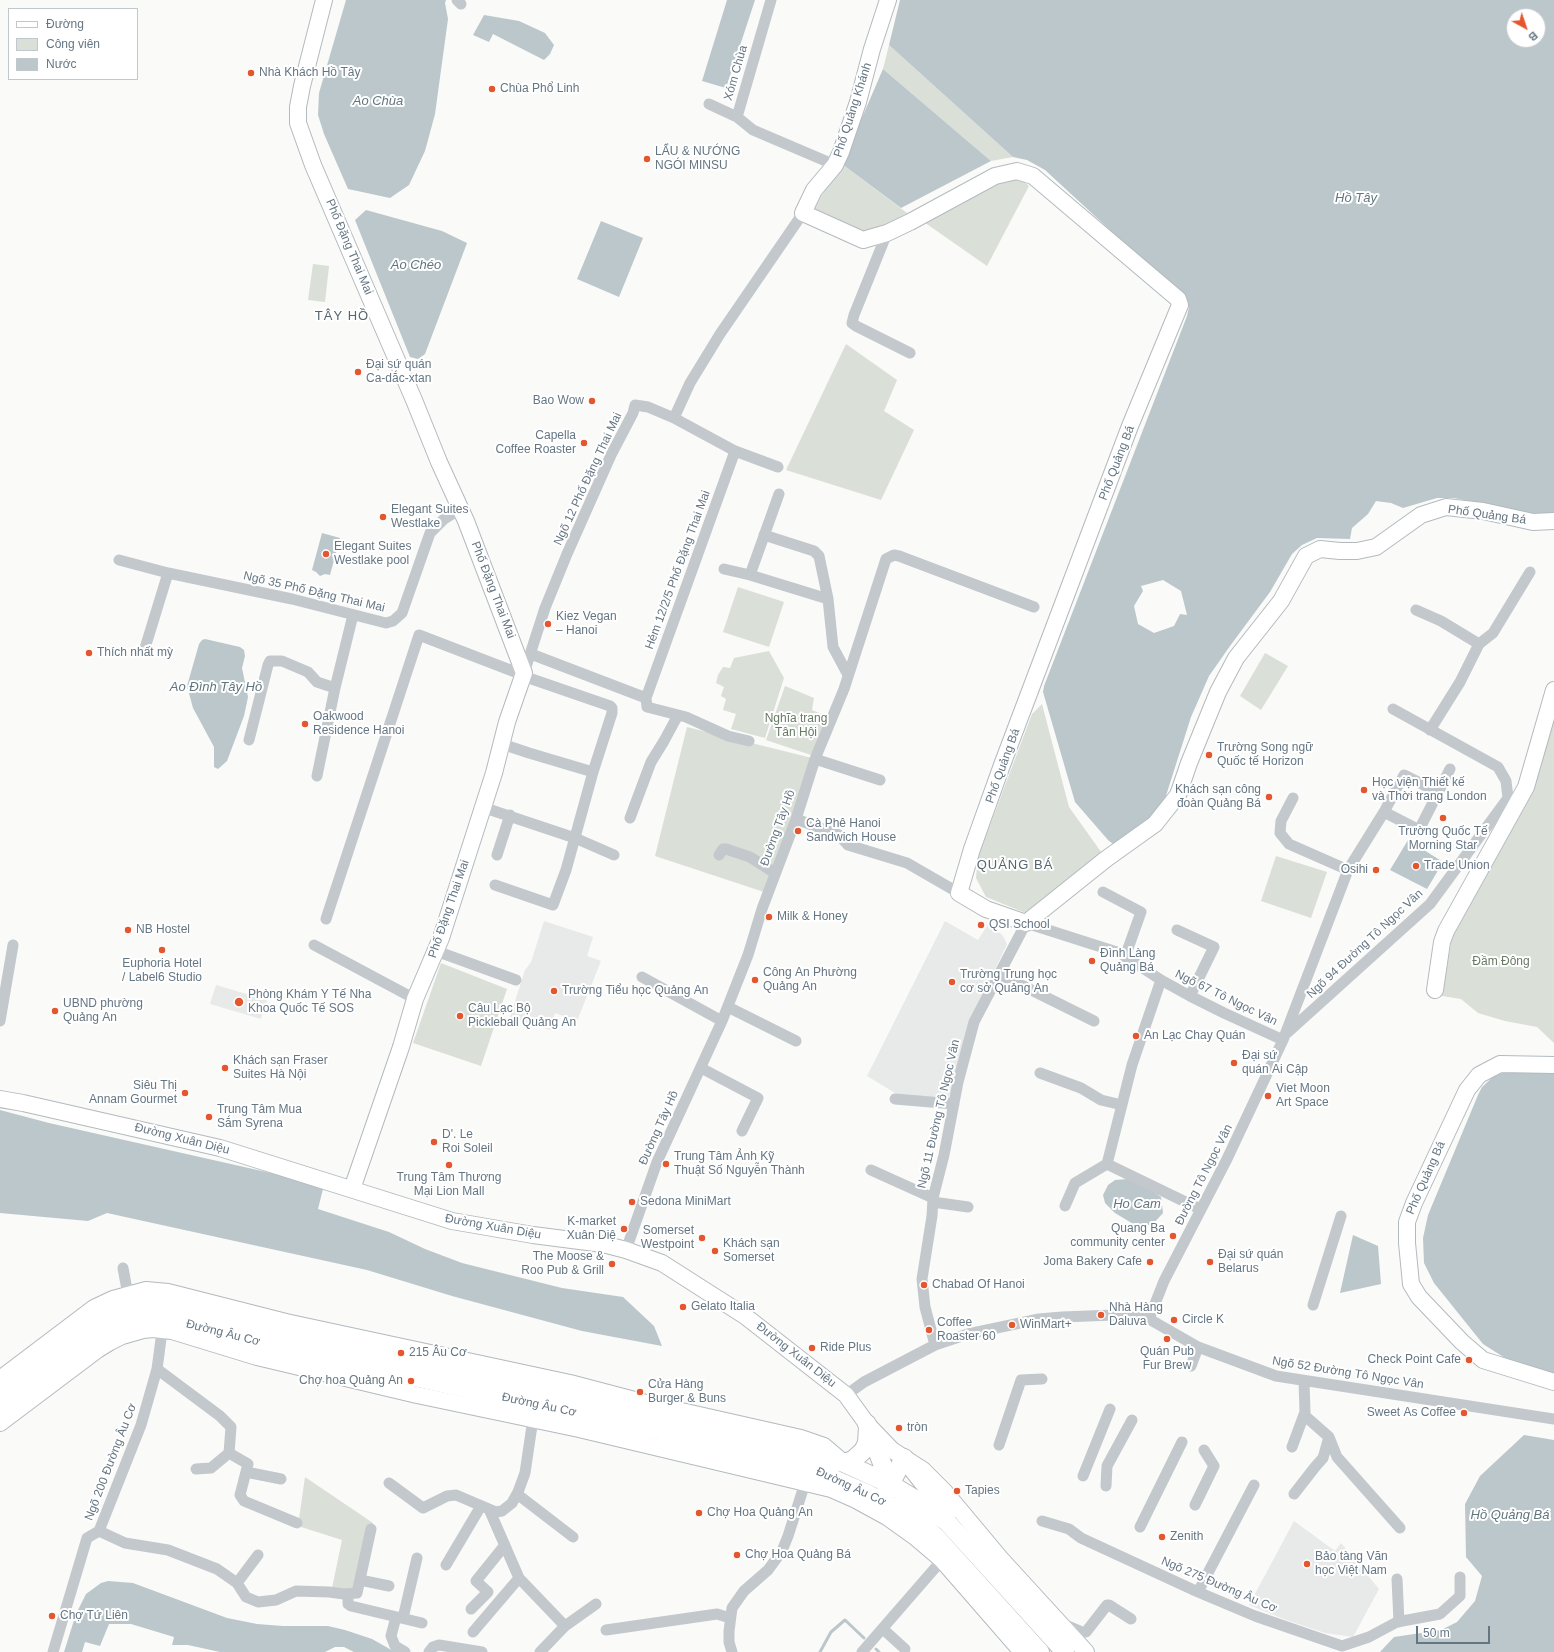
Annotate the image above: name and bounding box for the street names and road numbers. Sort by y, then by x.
street label: Xóm Chùa [721,44,751,102]
street label: Phố Quảng Khánh [831,61,875,159]
street label: Phố Đặng Thai Mai [322,197,376,297]
street label: Ngõ 12 Phố Đặng Thai Mai [551,410,625,548]
street label: Phố Quảng Bá [1096,424,1138,502]
street label: Hẻm 12/2/5 Phố Đặng Thai Mai [642,489,714,651]
street label: Phố Quảng Bá [1447,502,1527,528]
street label: Phố Đặng Thai Mai [468,539,518,641]
street label: Ngõ 35 Phố Đặng Thai Mai [242,569,386,615]
street label: Phố Quảng Bá [983,727,1023,805]
street label: Đường Tây Hồ [758,788,798,868]
street label: Phố Đặng Thai Mai [425,858,473,960]
street label: Ngõ 94 Đường Tô Ngọc Vân [1304,886,1426,1002]
street label: Ngõ 67 Tô Ngọc Vân [1172,967,1280,1029]
street label: Ngõ 11 Đường Tô Ngọc Vân [915,1038,963,1190]
street label: Đường Tây Hồ [636,1089,682,1167]
street label: Đường Xuân Diệu [133,1120,231,1158]
street label: Đường Tô Ngọc Vân [1172,1122,1236,1228]
street label: Phố Quảng Bá [1403,1139,1449,1217]
street label: Đường Xuân Diệu [444,1211,542,1243]
street label: Đường Âu Cơ [184,1317,262,1349]
street label: Đường Xuân Diệu [753,1319,839,1391]
street label: Ngõ 52 Đường Tô Ngọc Vân [1271,1354,1425,1392]
street label: Đường Âu Cơ [500,1390,578,1420]
street label: Ngõ 200 Đường Âu Cơ [82,1401,140,1523]
street label: Đường Âu Cơ [814,1464,888,1510]
street label: Ngõ 275 Đường Âu Cơ [1159,1554,1279,1616]

